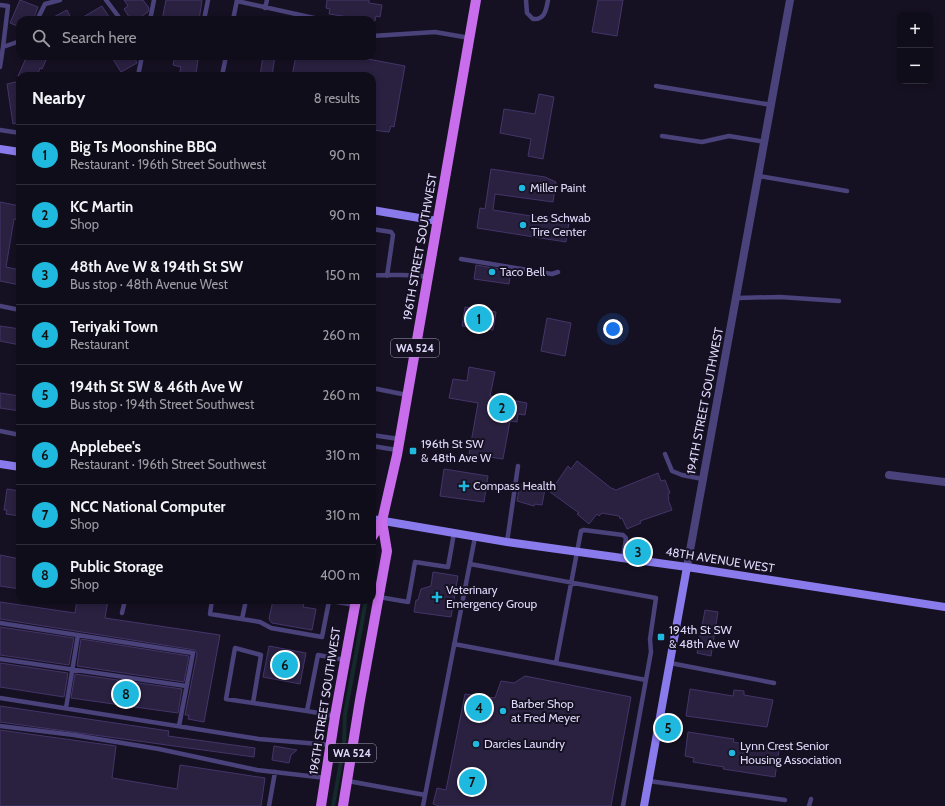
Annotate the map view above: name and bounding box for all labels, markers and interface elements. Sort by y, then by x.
map controls [897,12,933,84]
button: + [897,12,933,48]
search box [16,16,376,60]
icon: search [30,27,52,49]
text: Search here [62,29,137,47]
button: − [897,48,933,84]
text: Nearby [32,88,85,108]
text: 8 results [314,90,360,106]
text: Big Ts Moonshine BBQ [70,138,217,156]
text: 1 [43,147,47,163]
text: 90 m [329,147,360,163]
text: Restaurant · 196th Street Southwest [70,156,266,172]
street label: 196TH STREET SOUTHWEST [399,172,440,322]
place label: Miller Paint [530,180,586,195]
marker: Miller Paint [517,183,527,193]
text: KC Martin [70,198,133,216]
text: 2 [42,207,48,223]
text: 90 m [329,207,360,223]
place label: Les Schwab Tire Center [531,210,591,239]
text: Shop [70,216,99,232]
marker: Les Schwab Tire Center [518,220,528,230]
text: 48th Ave W & 194th St SW [70,258,243,276]
place label: Taco Bell [500,264,545,279]
text: 3 [41,267,49,283]
text: 150 m [325,267,360,283]
marker: Taco Bell [487,267,497,277]
text: Bus stop · 48th Avenue West [70,276,228,292]
pin: 1 [466,304,492,334]
text: Teriyaki Town [70,318,158,336]
your location [603,319,623,339]
street label: 194TH STREET SOUTHWEST [683,326,726,476]
text: 4 [41,327,49,343]
text: 260 m [322,327,360,343]
text: Restaurant [70,336,129,352]
road number: WA 524 [391,339,439,357]
text: 194th St SW & 46th Ave W [70,378,243,396]
text: 5 [42,387,48,403]
text: 260 m [322,387,360,403]
pin: 2 [489,393,515,423]
text: Bus stop · 194th Street Southwest [70,396,254,412]
place label: 196th St SW & 48th Ave W [421,436,492,465]
text: Applebee's [70,438,141,456]
marker: 196th St SW & 48th Ave W [408,446,418,456]
text: 6 [41,447,49,463]
text: 310 m [325,447,360,463]
text: Restaurant · 196th Street Southwest [70,456,266,472]
place label: Compass Health [473,478,556,493]
marker: Compass Health [458,480,470,492]
text: NCC National Computer [70,498,226,516]
text: 7 [42,507,48,523]
text: 310 m [325,507,360,523]
text: Shop [70,516,99,532]
pin: 3 [625,537,651,567]
street label: 48TH AVENUE WEST [664,543,776,576]
text: Public Storage [70,558,163,576]
text: 8 [41,567,49,583]
text: 400 m [320,567,360,583]
text: Shop [70,576,99,592]
place label: Veterinary Emergency Group [446,582,537,611]
marker: Veterinary Emergency Group [431,591,443,603]
place label: 194th St SW & 48th Ave W [669,622,740,651]
street label: 196TH STREET SOUTHWEST [305,626,344,776]
marker: 194th St SW & 48th Ave W [656,632,666,642]
pin: 6 [272,650,298,680]
pin: 8 [113,679,139,709]
pin: 4 [466,693,492,723]
place label: Barber Shop at Fred Meyer [511,696,580,725]
marker: Barber Shop at Fred Meyer [498,706,508,716]
pin: 5 [655,713,681,743]
place label: Darcies Laundry [484,736,565,751]
place label: Lynn Crest Senior Housing Association [740,738,842,767]
marker: Darcies Laundry [471,739,481,749]
road number: WA 524 [328,744,376,762]
marker: Lynn Crest Senior Housing Association [727,748,737,758]
pin: 7 [459,767,485,797]

